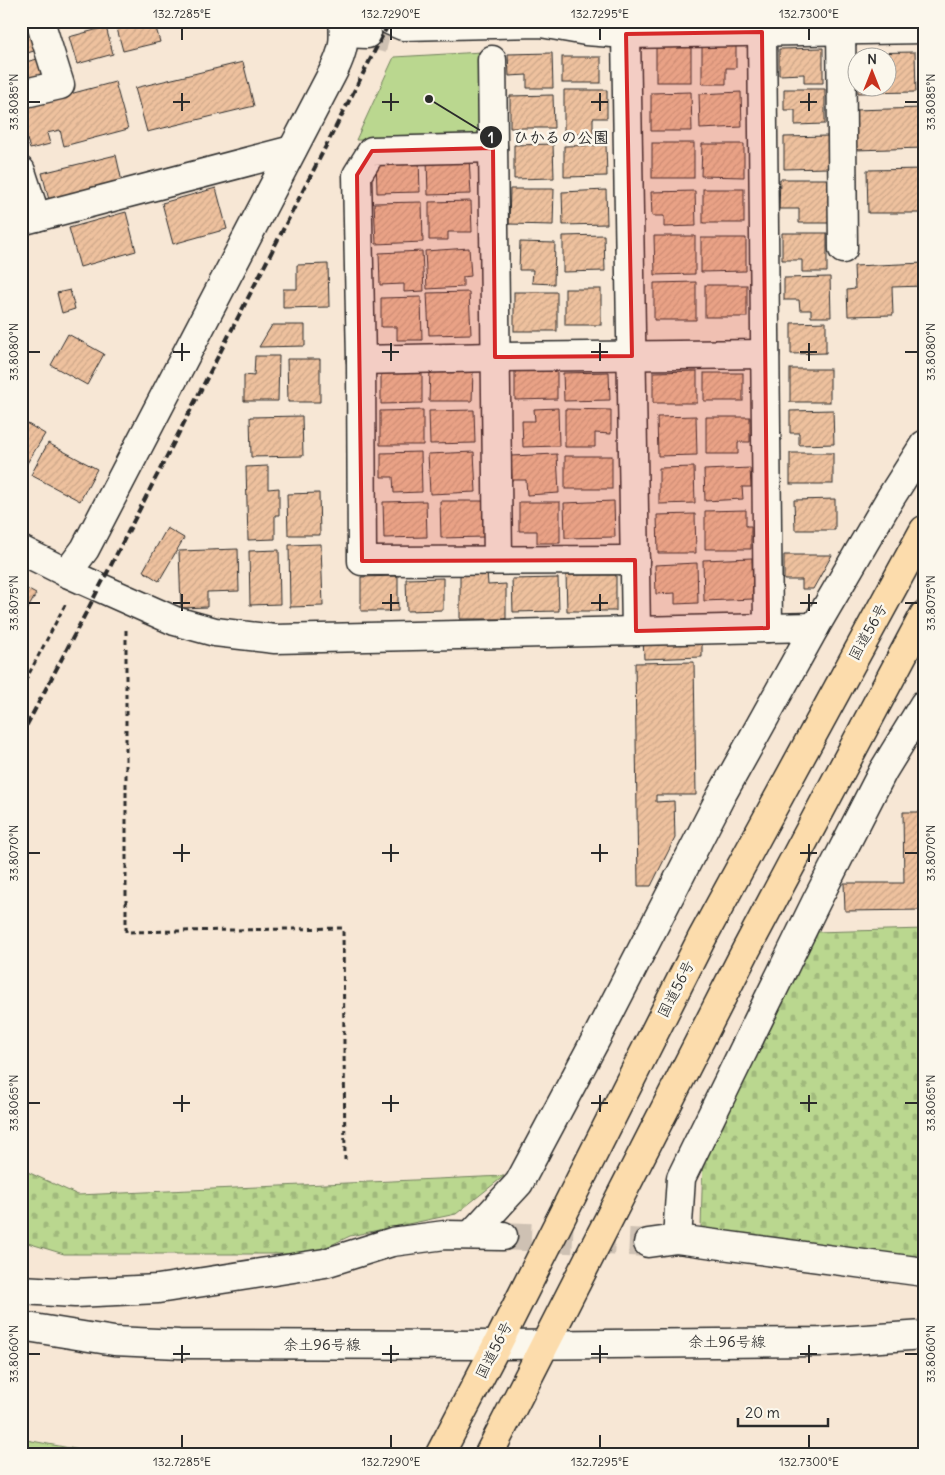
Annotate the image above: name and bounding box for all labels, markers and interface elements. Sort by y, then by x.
text: 132.7285°E [153,6,211,21]
text: 132.7290°E [362,6,420,21]
text: 132.7295°E [571,6,629,21]
text: 132.7300°E [779,6,839,21]
north arrow [848,48,898,98]
text: N [867,50,877,68]
text: 33.8085°N [6,73,21,131]
text: 33.8085°N [923,73,938,131]
callout: ひかるの公園 [478,122,619,153]
text: ひかるの公園 [513,127,609,147]
text: 1 [488,128,494,147]
text: 33.8080°N [6,323,21,381]
text: 33.8080°N [923,323,938,381]
text: 33.8075°N [6,575,21,631]
text: 33.8075°N [923,575,938,631]
street label: 国道56号 [844,600,891,664]
text: 33.8070°N [6,825,21,881]
text: 33.8070°N [923,825,938,881]
street label: 国道56号 [653,957,698,1021]
text: 33.8065°N [6,1074,21,1132]
text: 33.8065°N [923,1074,938,1132]
street label: 国道56号 [471,1318,516,1382]
text: 33.8060°N [6,1325,21,1383]
text: 33.8060°N [923,1325,938,1383]
street label: 余土96号線 [688,1332,766,1351]
street label: 余土96号線 [283,1335,361,1354]
scale bar [738,1395,828,1427]
text: 20 m [745,1403,780,1422]
text: 132.7285°E [153,1454,211,1469]
text: 132.7290°E [362,1454,420,1469]
text: 132.7295°E [571,1454,629,1469]
text: 132.7300°E [779,1454,839,1469]

